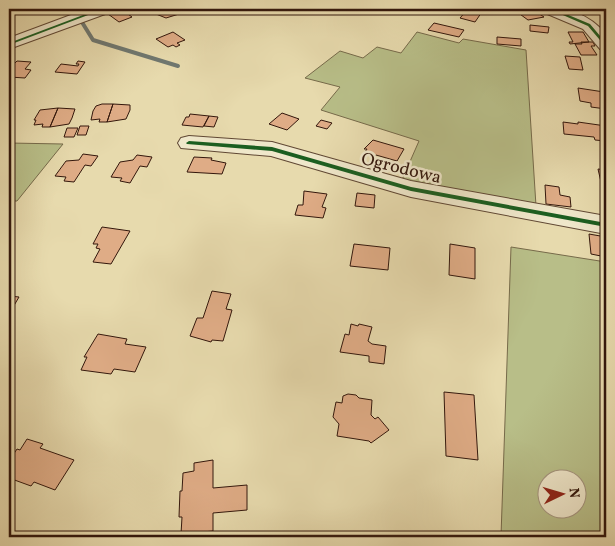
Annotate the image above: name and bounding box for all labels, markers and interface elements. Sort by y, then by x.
street label: Ogrodowa [358,147,444,191]
north arrow [538,468,588,518]
text: N [564,487,583,499]

